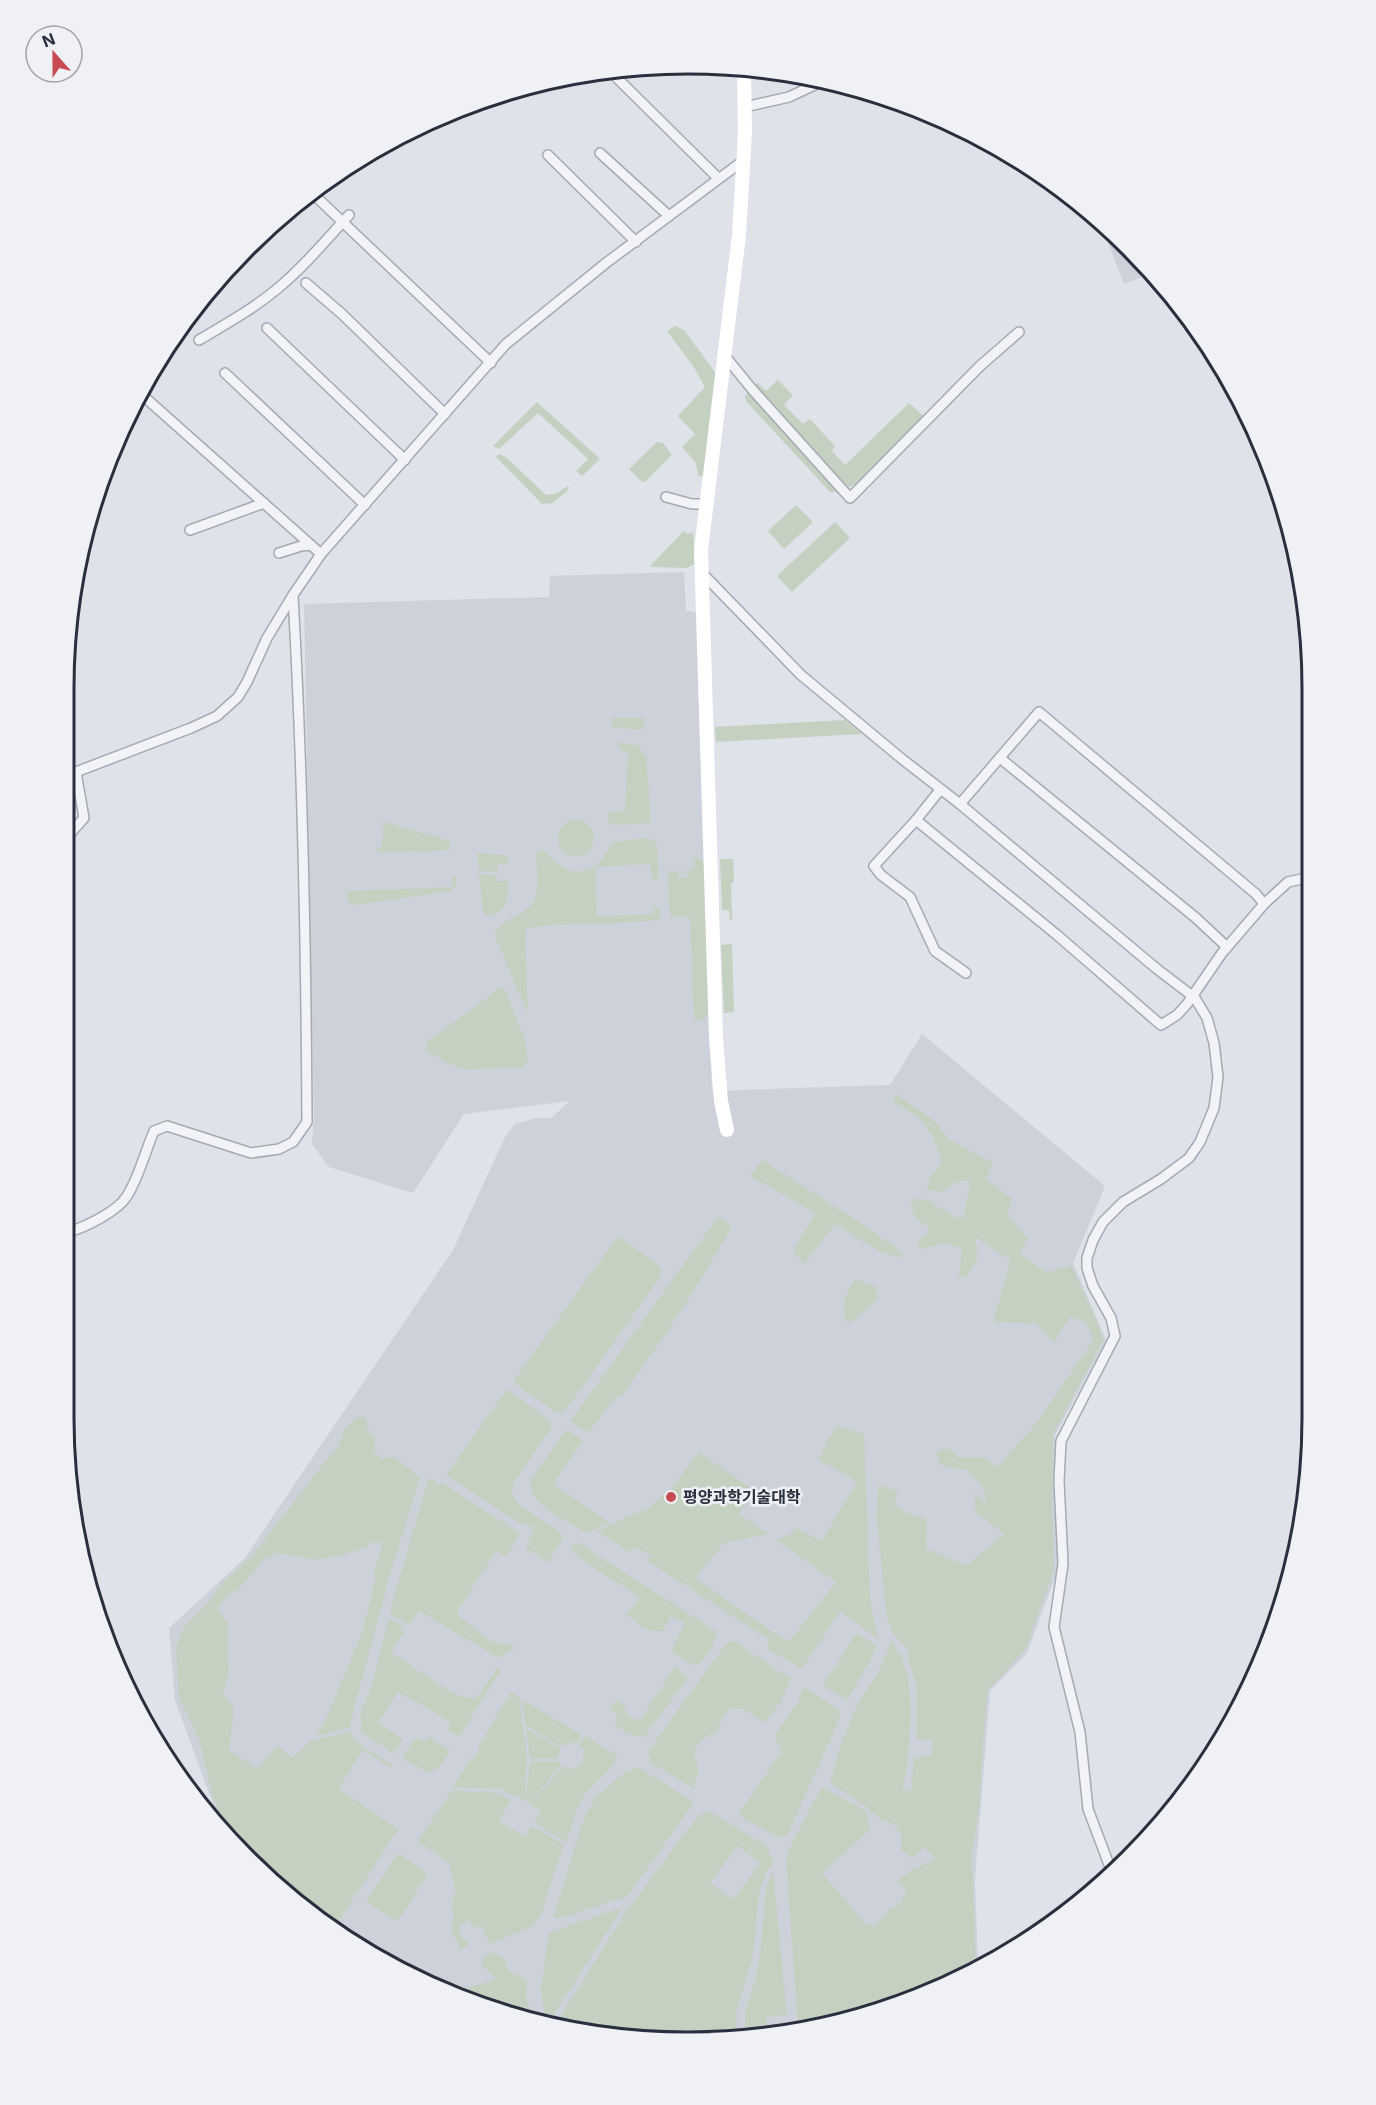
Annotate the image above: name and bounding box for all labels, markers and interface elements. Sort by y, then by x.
north arrow [24,24,84,84]
text: N [39,28,58,52]
place label: 평양과학기술대학 [683,1487,801,1507]
marker: 평양과학기술대학 [664,1490,678,1504]

